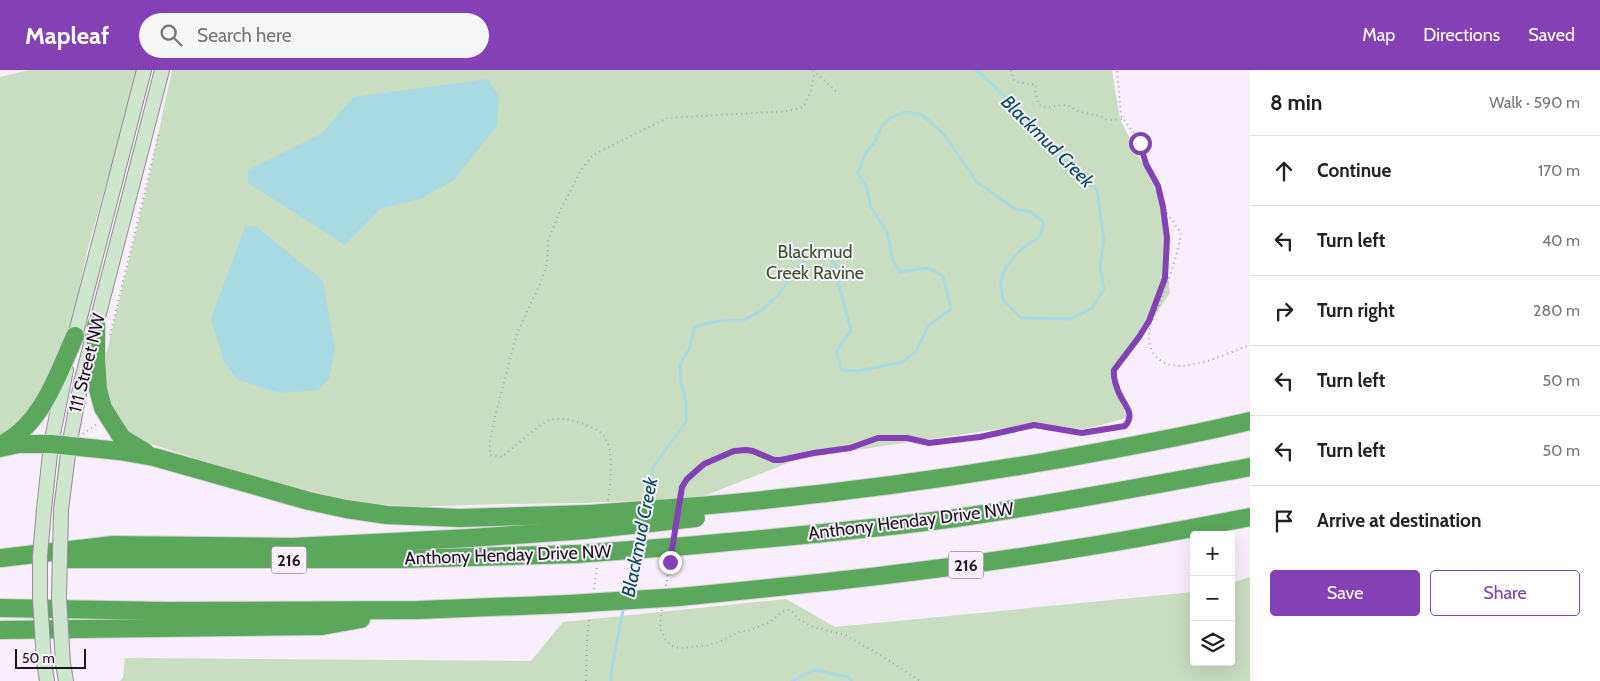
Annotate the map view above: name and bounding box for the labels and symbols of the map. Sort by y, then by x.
water label: Blackmud Creek [997,90,1099,193]
route start [1129,132,1152,155]
park label: Blackmud Creek Ravine [766,241,864,284]
street label: 111 Street NW [64,311,110,415]
water label: Blackmud Creek [617,474,663,599]
street label: Anthony Henday Drive NW [807,497,1015,545]
street label: Anthony Henday Drive NW [404,540,612,570]
road number: 216 [272,546,306,574]
route end [659,551,682,574]
road number: 216 [948,552,984,578]
scale bar [15,646,86,669]

